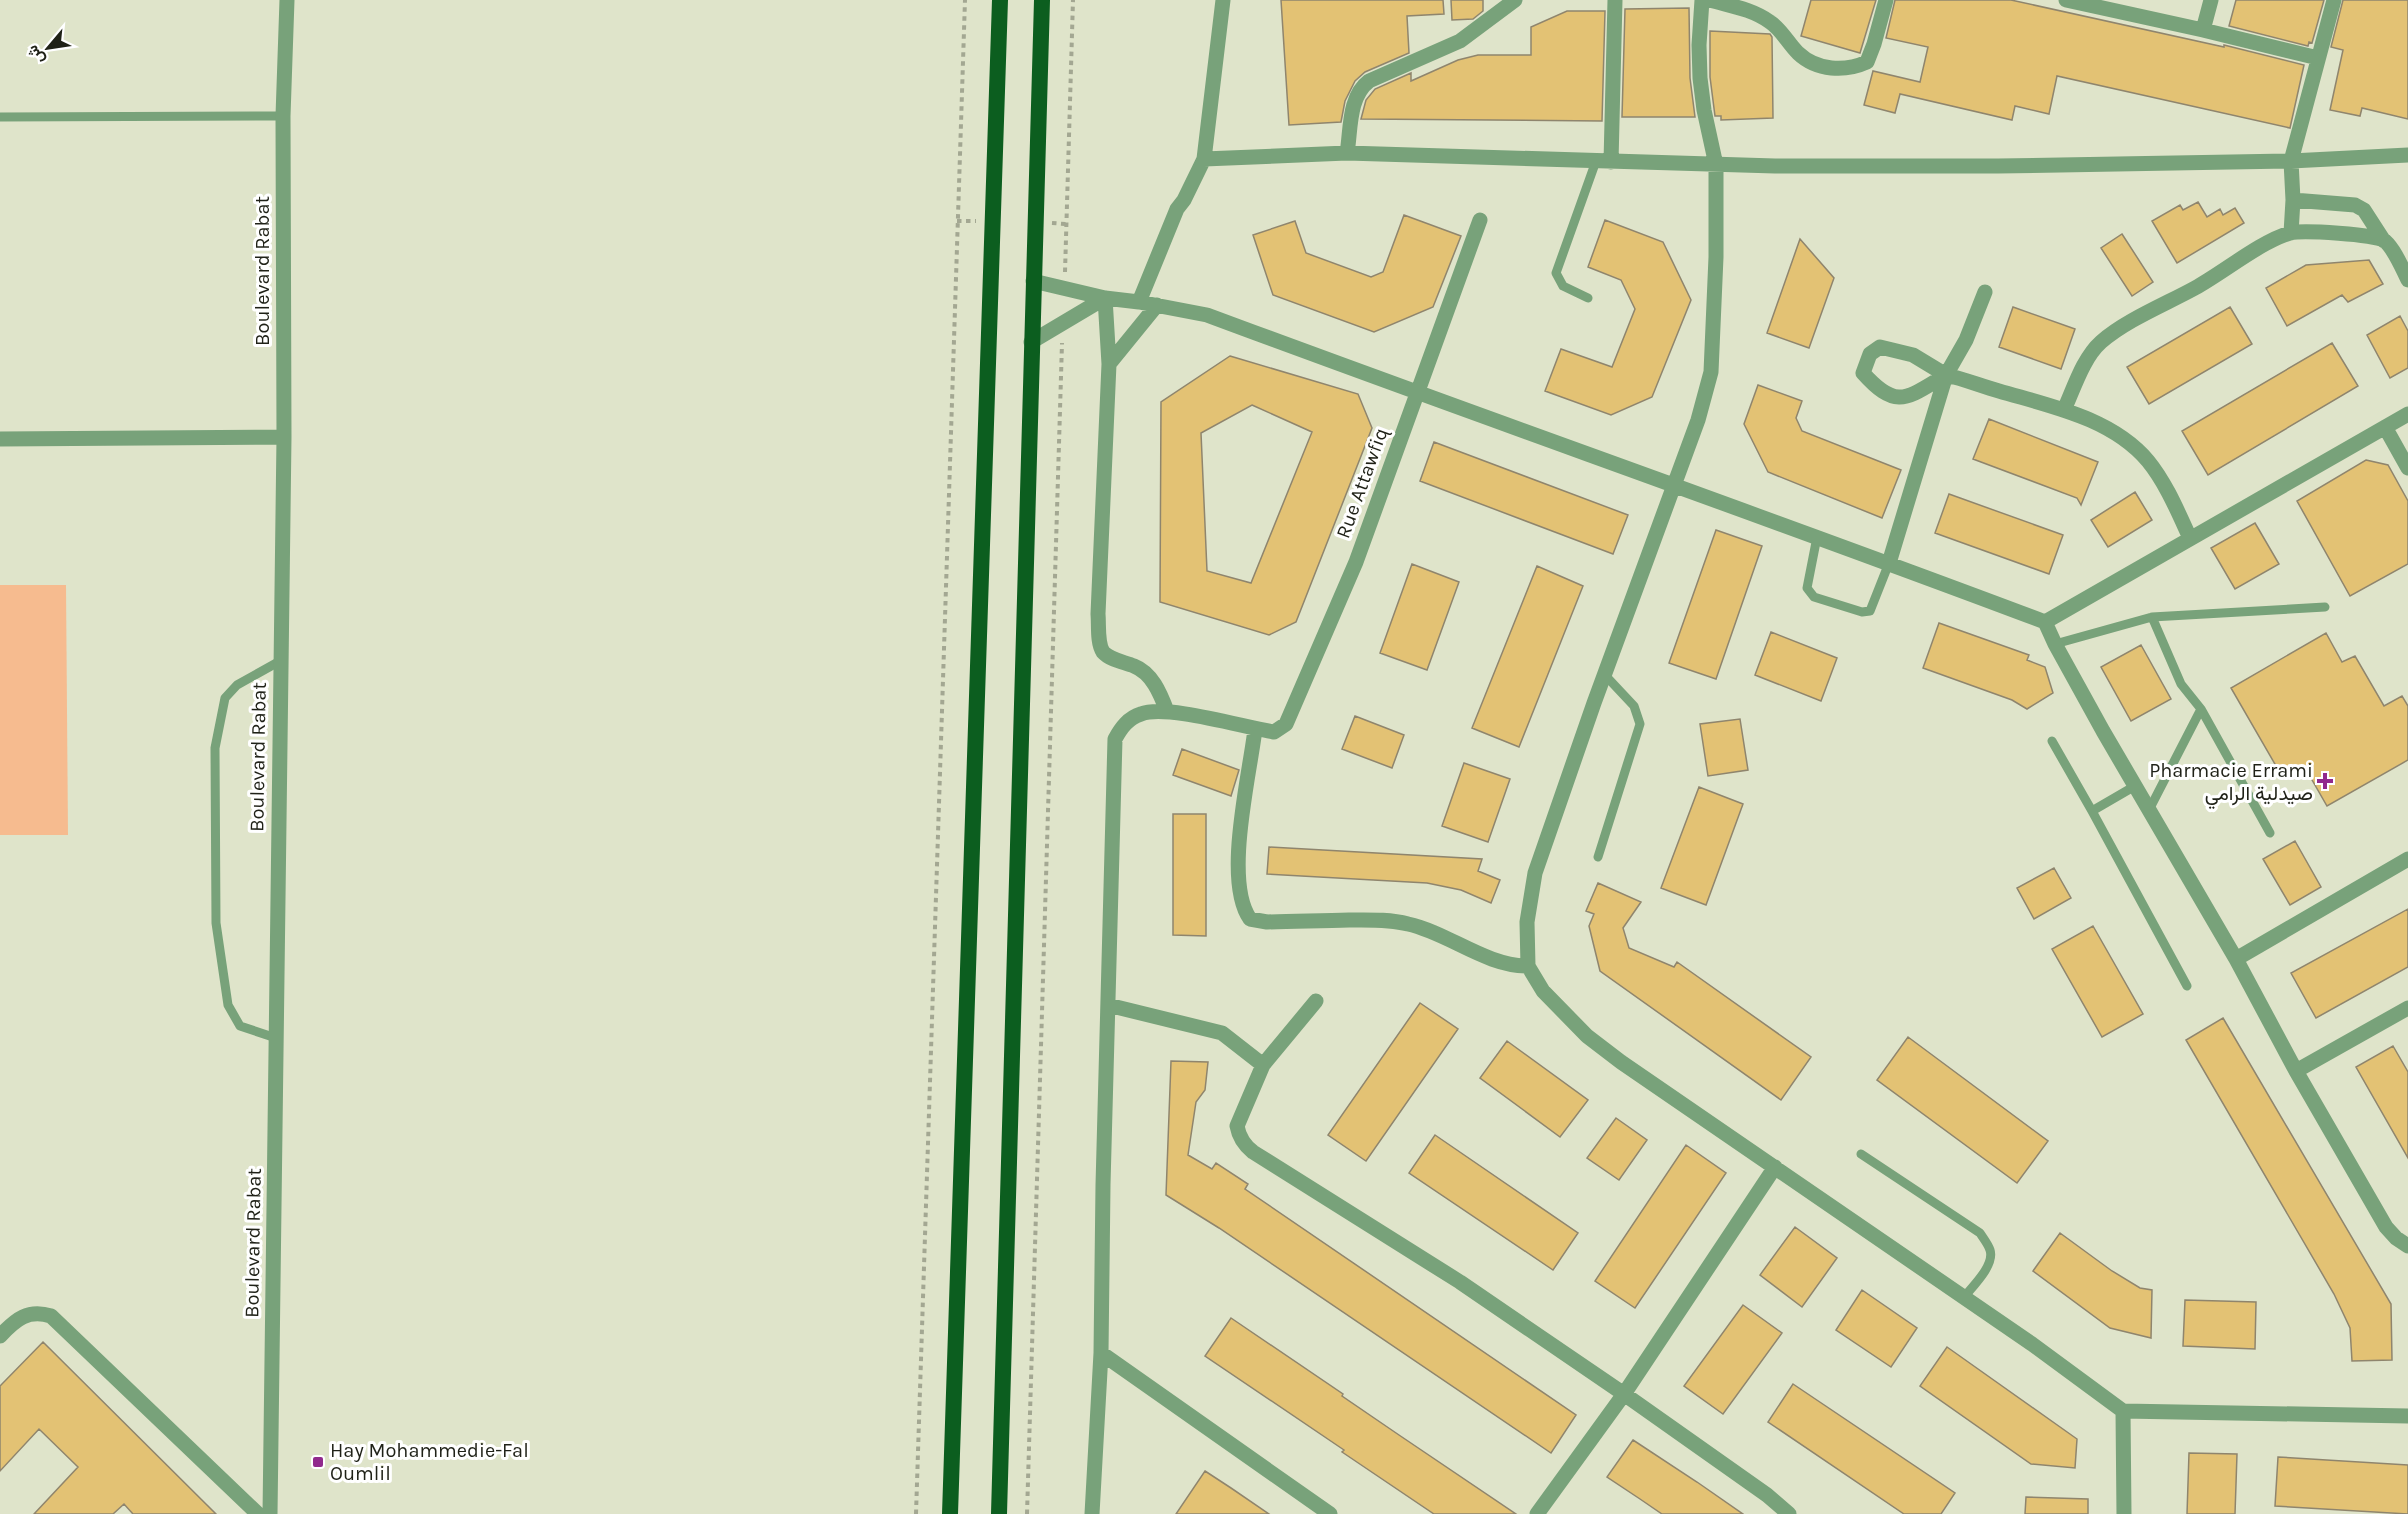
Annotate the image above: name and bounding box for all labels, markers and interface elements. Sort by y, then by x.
north arrow [18,18,78,78]
text: ش [22,42,48,68]
street label: Boulevard Rabat [251,196,274,346]
street label: Rue Attawfiq [1331,424,1393,541]
street label: Boulevard Rabat [245,681,271,832]
place label: Pharmacie Errami صيدلية الرامي [2149,759,2313,810]
marker: Pharmacie Errami صيدلية الرامي [2318,774,2332,788]
street label: Boulevard Rabat [240,1167,266,1318]
place label: Hay Mohammedie-Fal Oumlil [330,1439,529,1485]
marker: Hay Mohammedie-Fal Oumlil [311,1455,325,1469]

